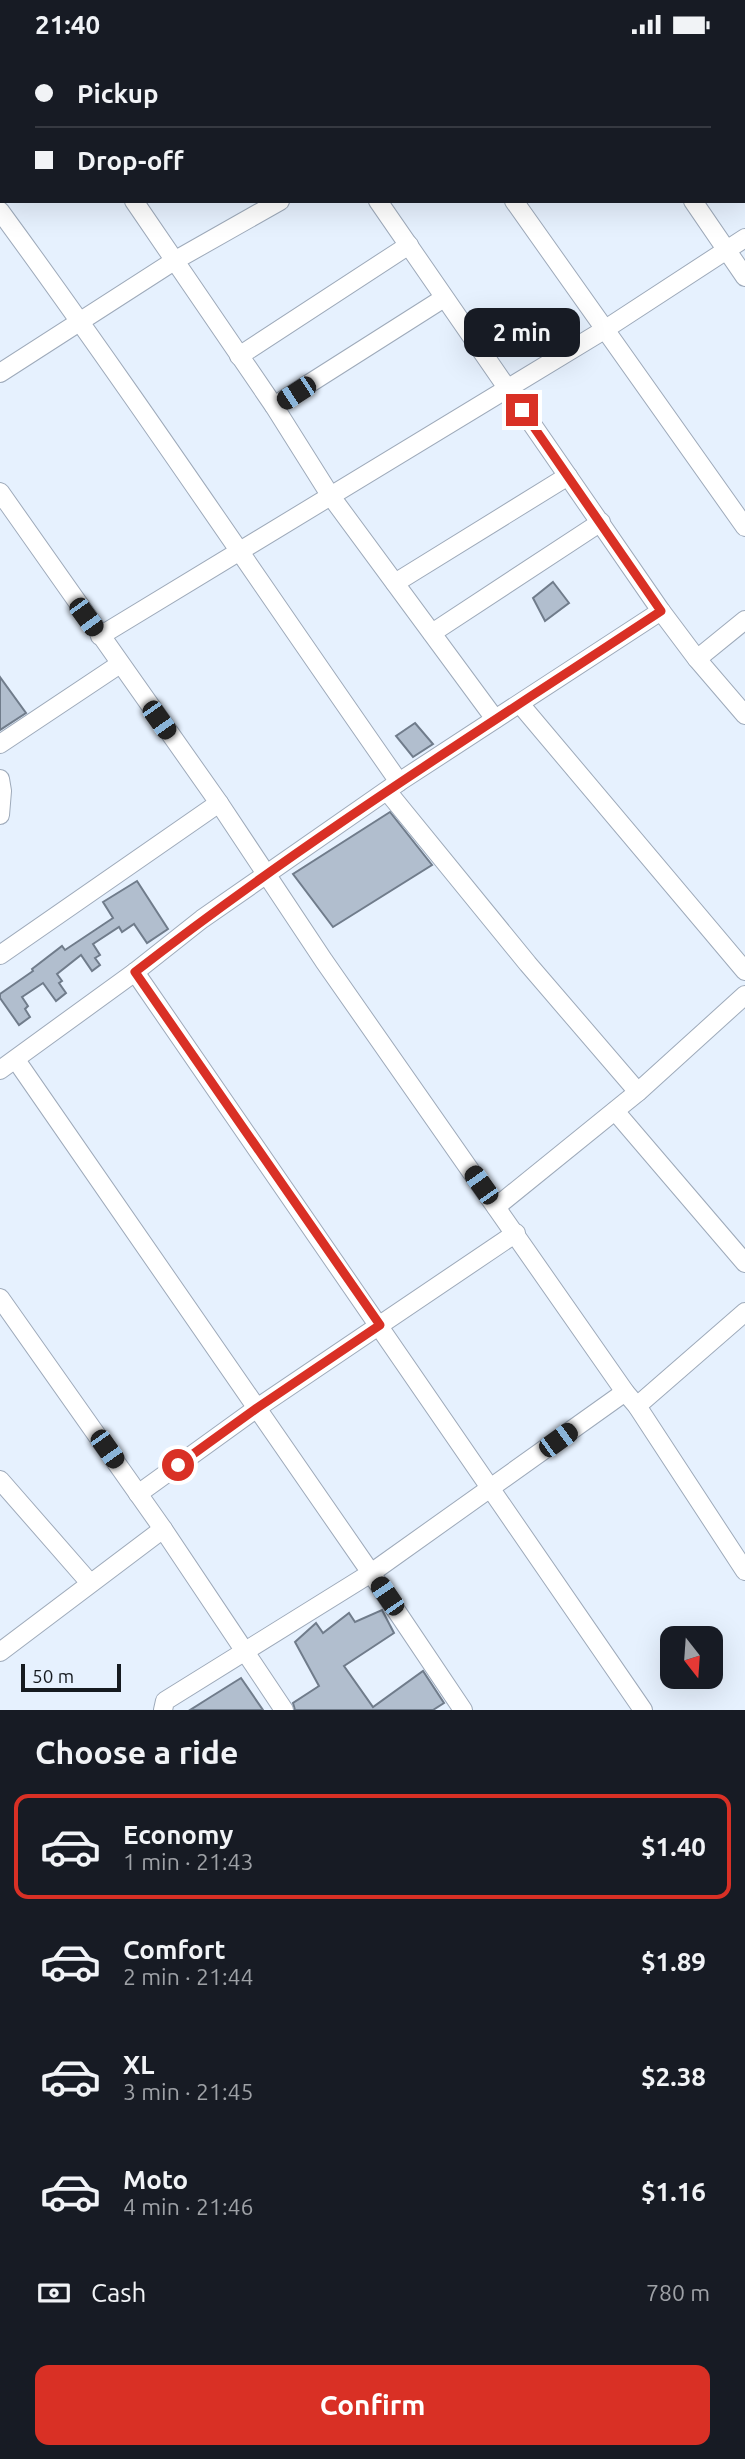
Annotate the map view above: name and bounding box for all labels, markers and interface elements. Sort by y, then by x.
text: 21:40 [35,10,100,39]
text: Pickup [77,79,159,108]
text: Drop-off [77,146,184,175]
callout: 2 min [464,309,580,357]
text: 2 min [493,320,551,345]
car [273,373,320,413]
route end [506,394,538,426]
car [66,594,107,640]
car [139,697,180,743]
car [461,1162,502,1208]
car [535,1419,582,1461]
car [87,1426,128,1472]
route start [162,1449,194,1481]
car [367,1573,408,1619]
north arrow [660,1626,723,1689]
map controls [660,1626,723,1689]
scale bar [21,1661,121,1693]
text: 50 m [32,1665,74,1687]
text: Choose a ride [35,1734,238,1770]
icon: car [39,1815,102,1878]
text: Economy [123,1820,233,1849]
text: $1.40 [641,1832,706,1861]
text: 1 min · 21:43 [123,1849,254,1874]
icon: car [39,1930,102,1993]
text: Comfort [123,1935,226,1964]
text: $1.89 [641,1947,706,1976]
text: 2 min · 21:44 [123,1964,254,1989]
icon: car [39,2045,102,2108]
text: XL [123,2050,154,2079]
text: $2.38 [641,2062,706,2091]
text: 3 min · 21:45 [123,2079,254,2104]
icon: car [39,2160,102,2223]
text: Moto [123,2165,188,2194]
text: $1.16 [641,2177,706,2206]
text: 4 min · 21:46 [123,2194,254,2219]
icon: cash [35,2274,73,2312]
text: Cash [91,2278,146,2307]
text: 780 m [646,2280,710,2305]
button: Confirm [35,2365,710,2445]

